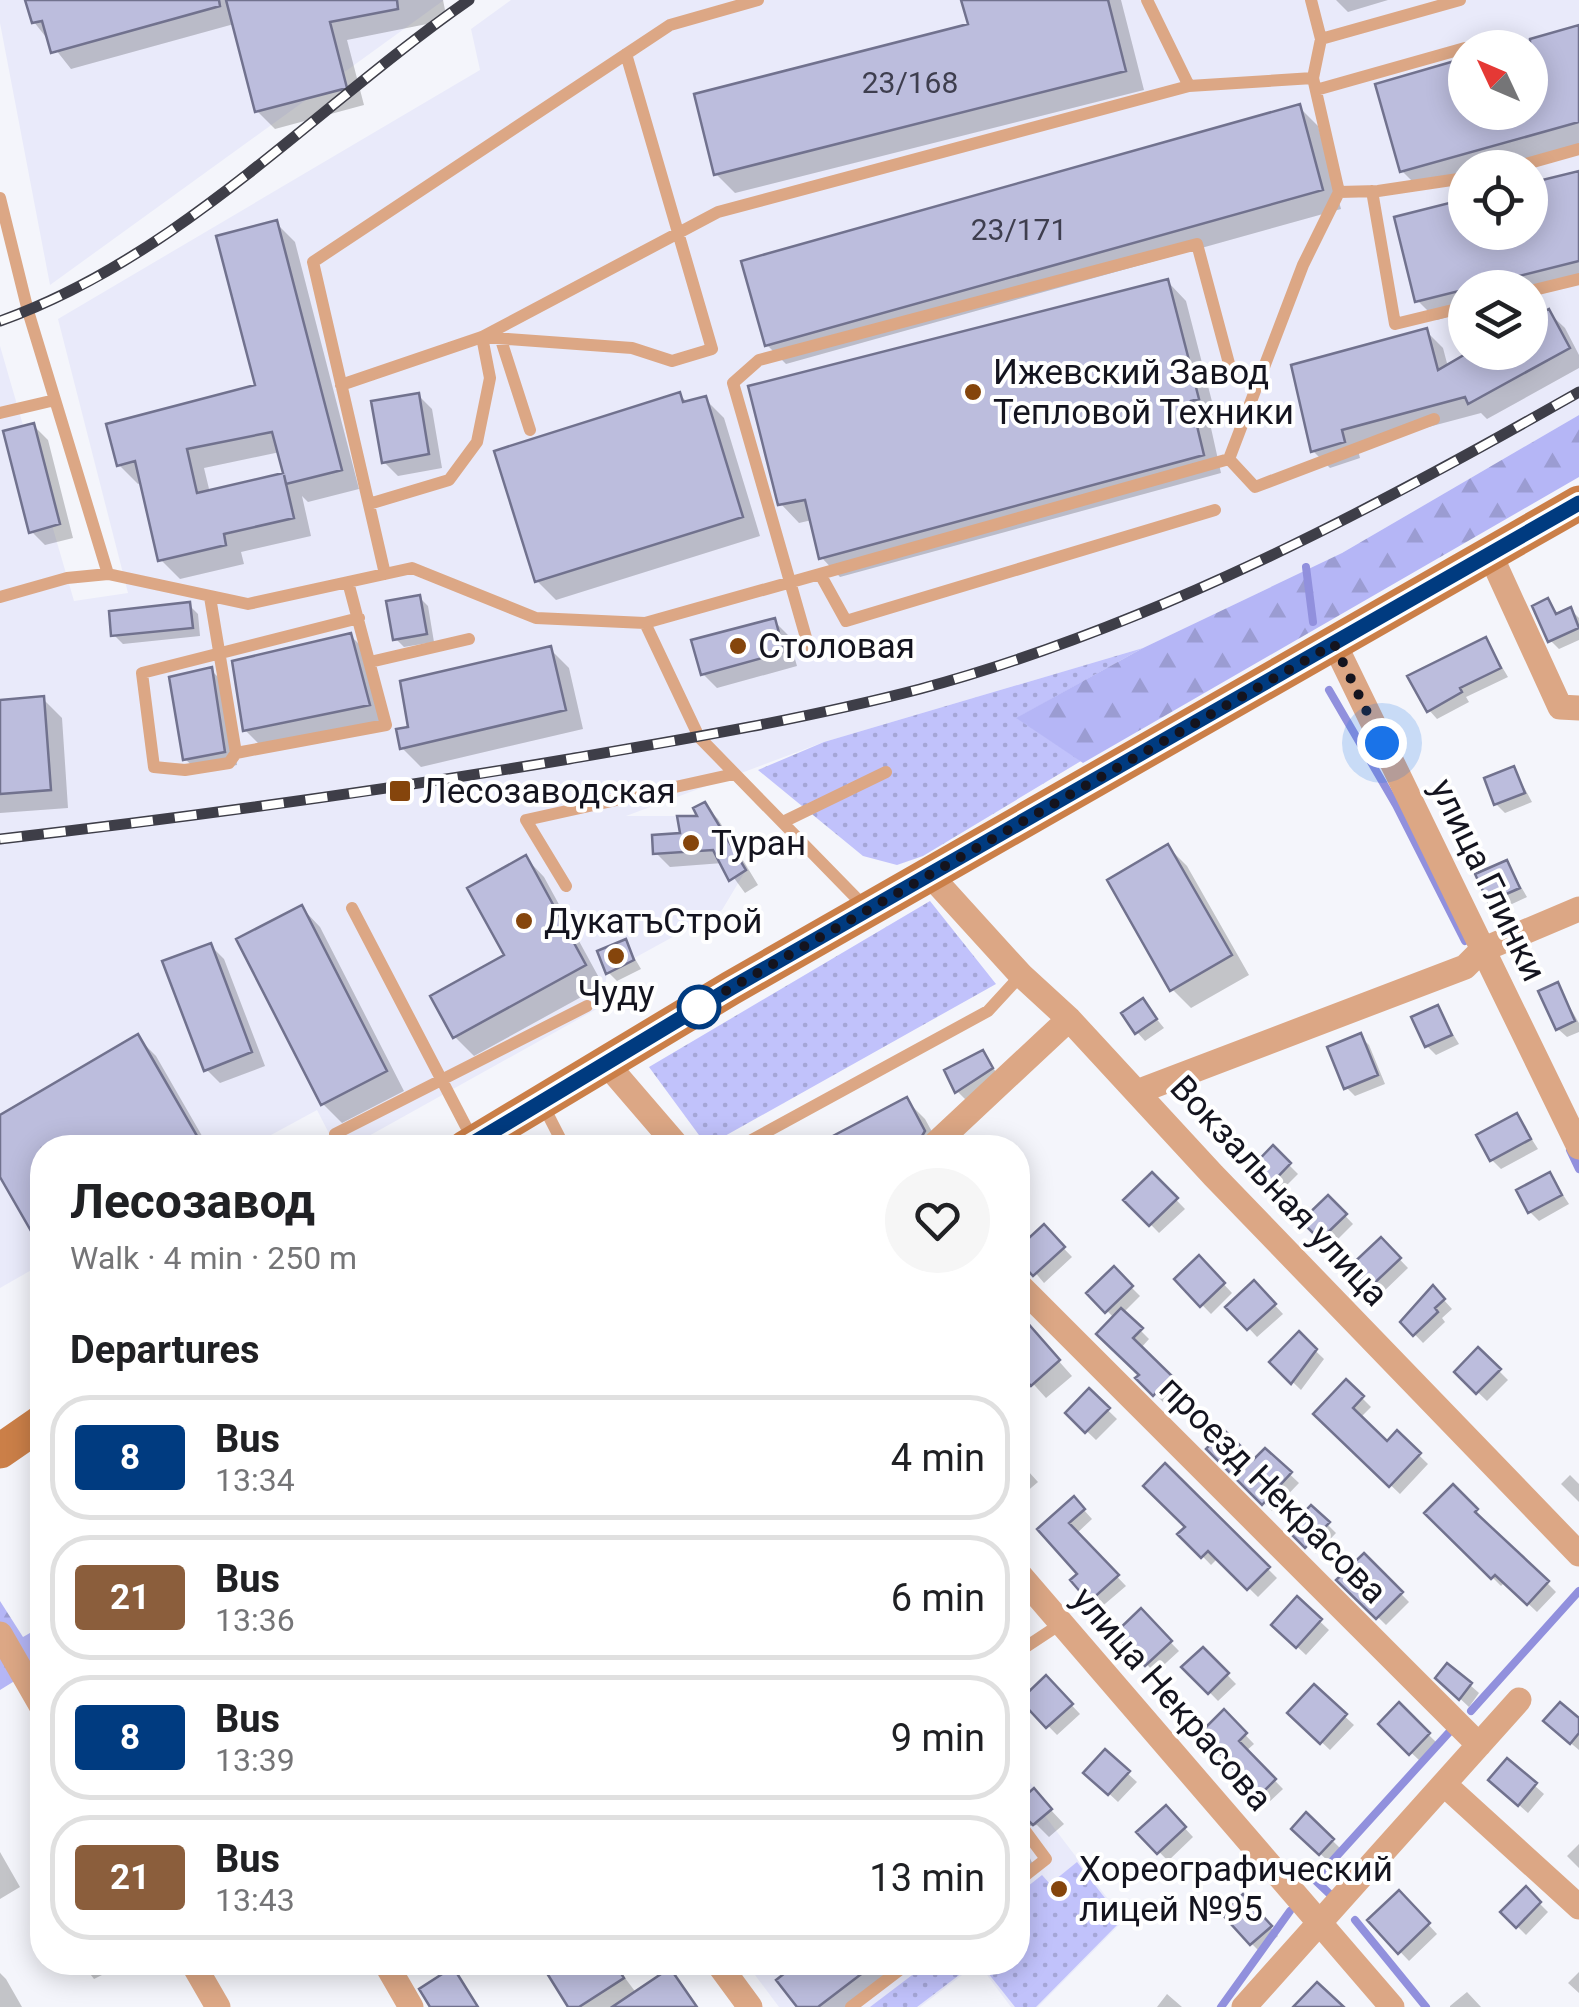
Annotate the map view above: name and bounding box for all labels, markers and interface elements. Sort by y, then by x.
north arrow [1448,30,1548,130]
map controls [1448,30,1548,370]
house number: 23/168 [862,65,958,100]
button: locate [1448,150,1548,250]
house number: 23/171 [971,212,1067,247]
button: layers [1448,270,1548,370]
place label: Ижевский Завод Тепловой Техники [993,352,1294,433]
marker: Ижевский Завод Тепловой Техники [962,381,984,403]
place label: Столовая [758,626,915,667]
marker: Столовая [727,635,749,657]
your location [1357,718,1407,768]
place label: Лесозаводская [422,771,676,812]
street label: улица Глинки [1421,772,1555,988]
marker: Лесозаводская [387,778,413,804]
place label: Туран [711,823,806,864]
marker: Туран [680,832,702,854]
place label: ДукатъСтрой [544,901,763,942]
marker: ДукатъСтрой [513,910,535,932]
marker: Чуду [605,945,627,967]
place label: Чуду [577,973,655,1014]
unlabelled marker [678,986,720,1028]
street label: Вокзальная улица [1162,1067,1396,1315]
button: heart [885,1168,990,1273]
text: Лесозавод [70,1173,315,1230]
text: Walk · 4 min · 250 m [70,1239,357,1277]
text: Departures [70,1328,260,1372]
street label: проезд Некрасова [1151,1368,1395,1612]
text: Bus [215,1417,280,1461]
text: 4 min [891,1436,985,1480]
text: 8 [120,1437,140,1478]
text: 13:34 [215,1461,295,1499]
text: Bus [215,1557,280,1601]
text: 6 min [891,1576,985,1620]
text: 21 [110,1577,150,1618]
street label: улица Некрасова [1064,1579,1280,1819]
text: 13:36 [215,1601,295,1639]
text: Bus [215,1697,280,1741]
text: 9 min [891,1716,985,1760]
text: 8 [120,1717,140,1758]
text: 13:39 [215,1741,295,1779]
text: Bus [215,1837,280,1881]
place label: Хореографический лицей №95 [1079,1849,1393,1930]
text: 13 min [869,1856,985,1900]
text: 21 [110,1857,150,1898]
marker: Хореографический лицей №95 [1048,1878,1070,1900]
text: 13:43 [215,1881,295,1919]

